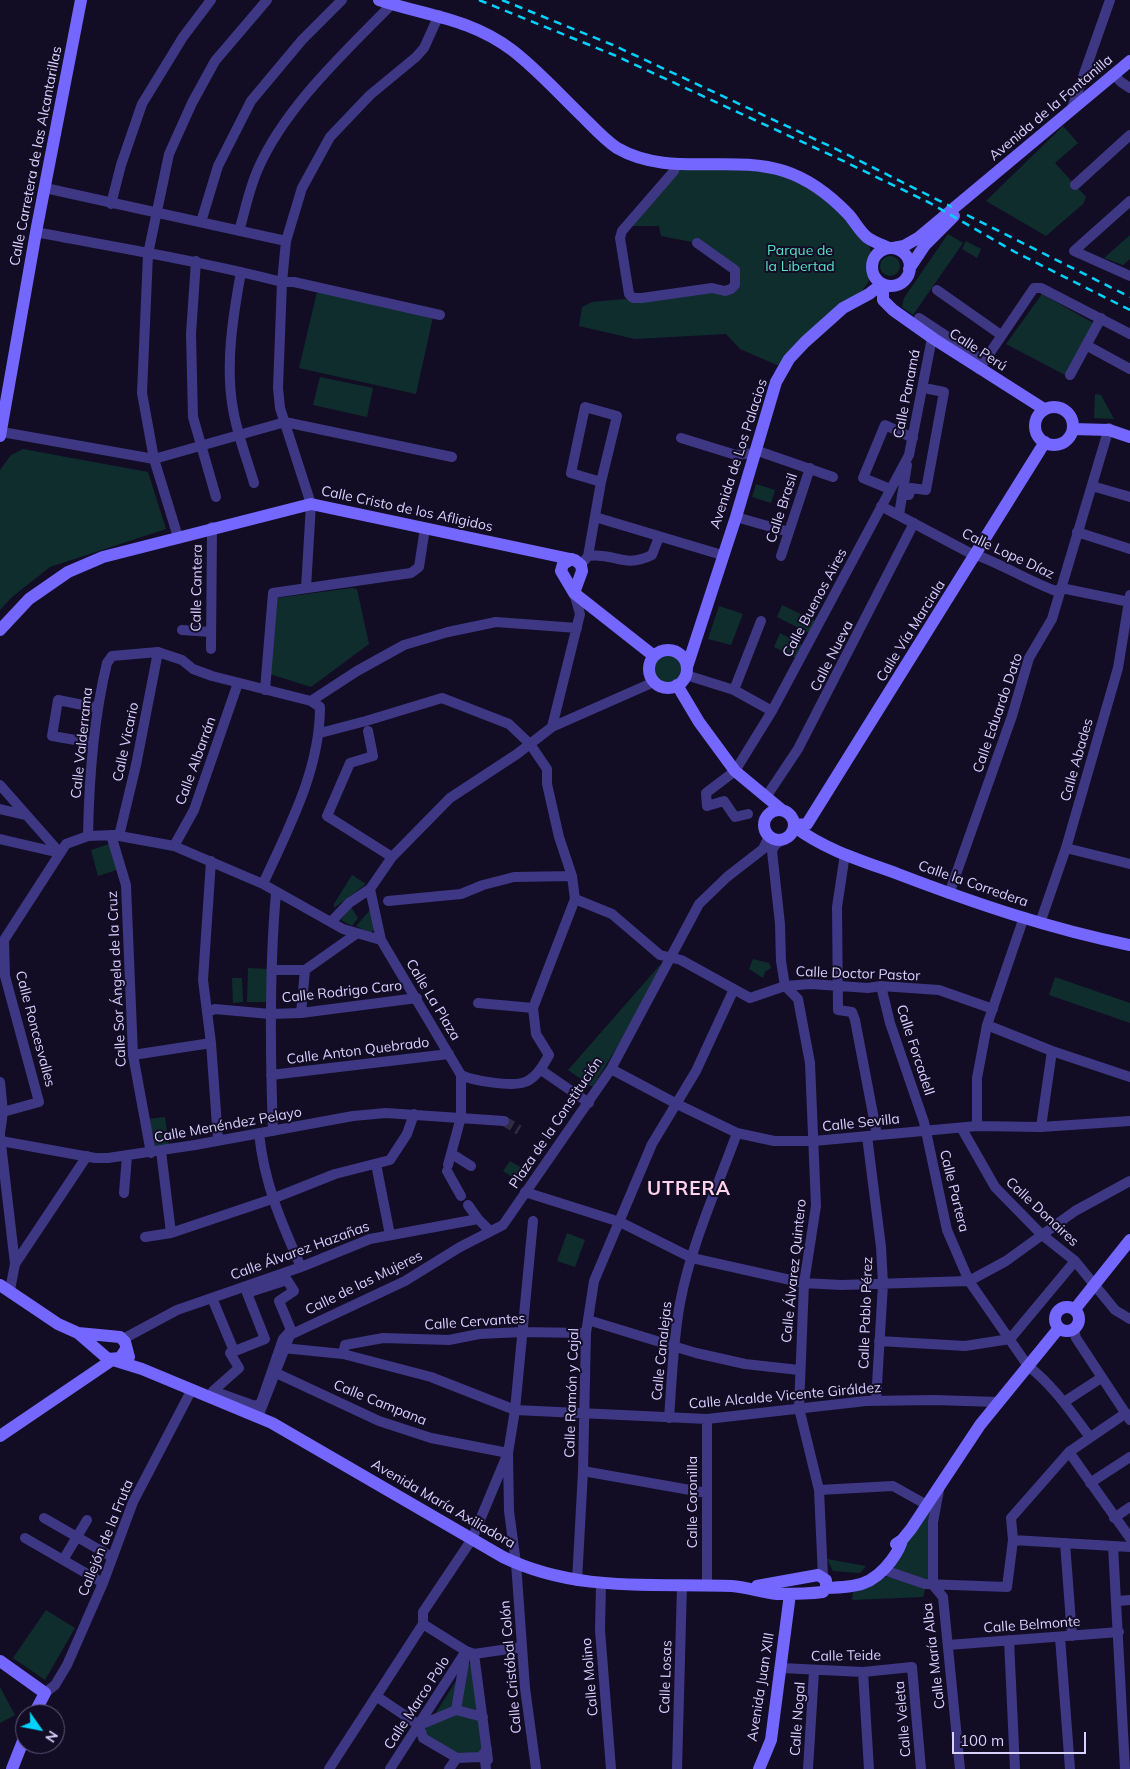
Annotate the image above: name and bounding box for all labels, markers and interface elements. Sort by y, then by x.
street label: Calle Carretera de las Alcantarillas [6,45,66,267]
street label: Avenida de la Fontanilla [986,52,1116,164]
park label: Parque de la Libertad [765,243,835,276]
street label: Calle Perú [946,325,1010,375]
street label: Calle Panamá [890,348,924,440]
street label: Avenida de Los Palacios [707,377,771,531]
street label: Calle Brasil [763,471,801,545]
street label: Calle Cristo de los Afligidos [320,483,494,535]
street label: Calle Lope Díaz [959,525,1057,583]
street label: Calle Cantera [188,544,206,632]
street label: Calle Buenos Aires [779,546,851,660]
street label: Calle Vía Marciala [873,577,949,685]
street label: Calle Nueva [807,618,857,694]
street label: Calle Eduardo Dato [970,651,1026,775]
street label: Calle Valderrama [68,687,96,799]
street label: Calle Vicario [109,701,143,783]
street label: Calle Albarrán [172,714,220,808]
street label: Calle Abades [1057,716,1097,804]
street label: Calle la Corredera [916,857,1030,911]
street label: Calle Sor Ángela de la Cruz [104,891,130,1067]
street label: Calle La Plaza [402,956,464,1044]
street label: Calle Doctor Pastor [795,963,921,985]
street label: Calle Roncesvalles [11,969,59,1089]
street label: Calle Rodrigo Caro [281,977,403,1007]
street label: Calle Forcadell [892,1003,938,1097]
street label: Calle Anton Quebrado [286,1034,430,1068]
street label: Plaza de la Constitución [506,1054,606,1192]
street label: Calle Menéndez Pelayo [153,1104,303,1146]
street label: Calle Sevilla [821,1111,901,1135]
street label: Calle Partera [936,1148,972,1234]
street label: Calle Donaires [1002,1174,1082,1250]
district label: UTRERA [646,1178,732,1200]
street label: Calle Álvarez Quintero [778,1198,810,1344]
street label: Calle Álvarez Hazañas [228,1218,372,1284]
street label: Calle de las Mujeres [303,1247,425,1319]
street label: Calle Pablo Pérez [856,1256,876,1370]
street label: Calle Canalejas [648,1301,676,1401]
street label: Calle Cervantes [424,1310,526,1334]
street label: Calle Ramón y Cajal [561,1328,583,1458]
street label: Calle Campana [331,1377,429,1429]
street label: Calle Alcalde Vicente Giráldez [688,1379,882,1413]
street label: Avenida María Axiliadora [368,1456,518,1552]
street label: Calle Coronilla [685,1456,701,1548]
street label: Callejón de la Fruta [75,1477,137,1599]
street label: Calle Cristóbal Colón [497,1600,525,1734]
street label: Calle María Alba [919,1602,949,1710]
street label: Calle Belmonte [983,1613,1081,1637]
street label: Avenida Juan XIII [744,1631,778,1743]
street label: Calle Molino [578,1637,602,1717]
street label: Calle Losas [656,1640,676,1714]
street label: Calle Teide [811,1647,881,1665]
street label: Calle Marco Polo [381,1653,453,1753]
street label: Calle Veleta [891,1680,915,1758]
street label: Calle Nogal [787,1681,809,1757]
north arrow [15,1704,65,1754]
scale bar [955,1722,1089,1754]
text: N [41,1727,62,1746]
text: 100 m [960,1731,1004,1750]

